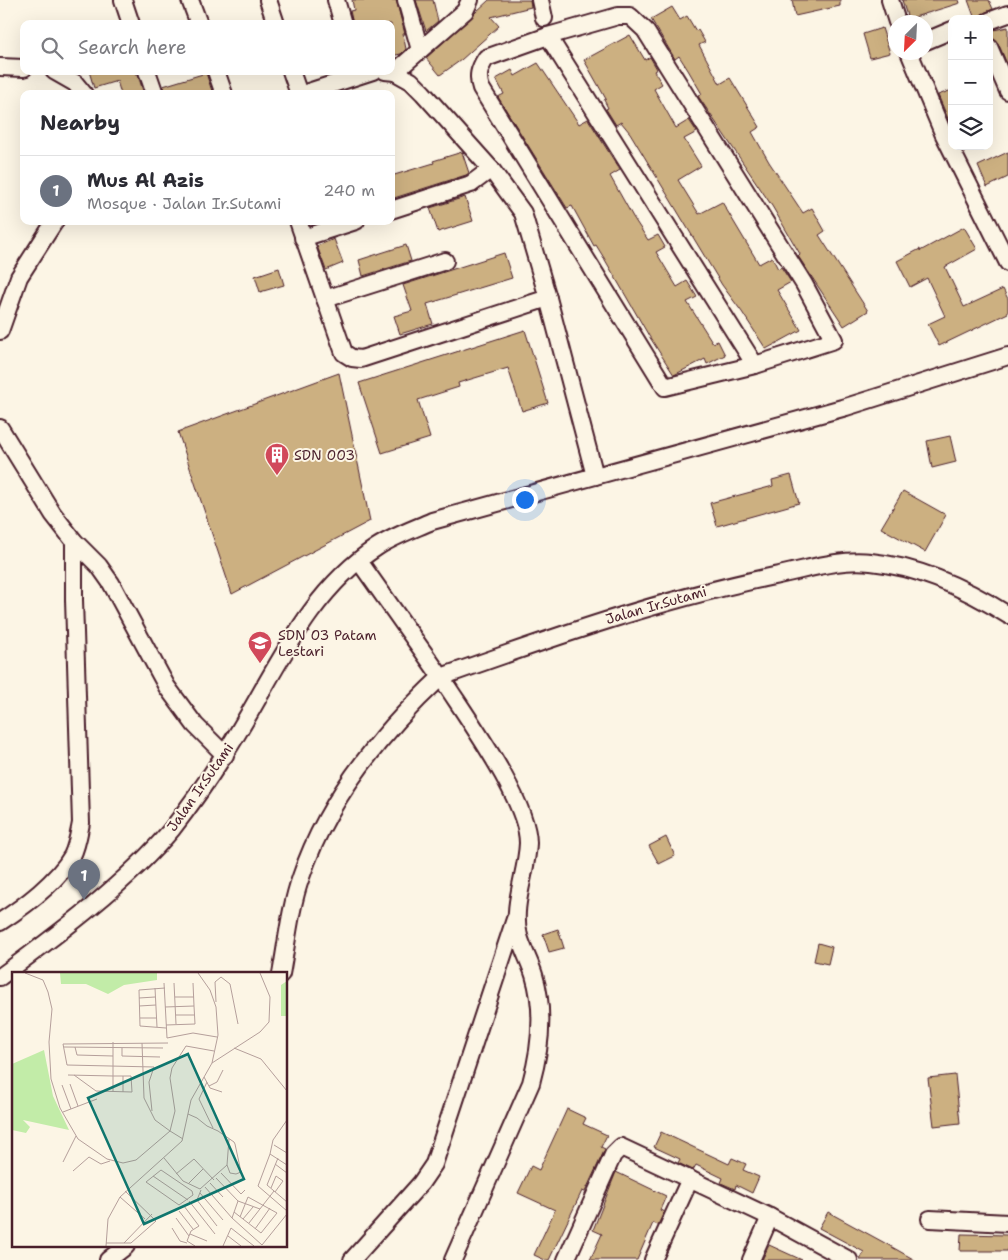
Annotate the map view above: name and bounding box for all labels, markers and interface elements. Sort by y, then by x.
north arrow [888,15,933,60]
map controls [948,15,993,150]
button: + [948,15,993,60]
search box [20,20,395,75]
icon: search [38,34,66,62]
text: Search here [78,35,187,60]
button: − [948,60,993,105]
button: layers [948,105,993,150]
text: Nearby [40,109,120,137]
text: Mus Al Azis [87,168,204,193]
text: 1 [52,180,60,201]
text: 240 m [323,180,375,201]
text: Mosque · Jalan Ir.Sutami [87,193,282,214]
building icon: SDN 003 [264,442,290,476]
place label: SDN 003 [294,446,355,464]
your location [512,487,538,513]
street label: Jalan Ir.Sutami [603,582,709,628]
place label: SDN 03 Patam Lestari [278,626,377,660]
school or university icon: SDN 03 Patam Lestari [247,630,273,664]
street label: Jalan Ir.Sutami [163,739,237,835]
pin: 1 [68,859,100,900]
inset map [12,972,288,1248]

